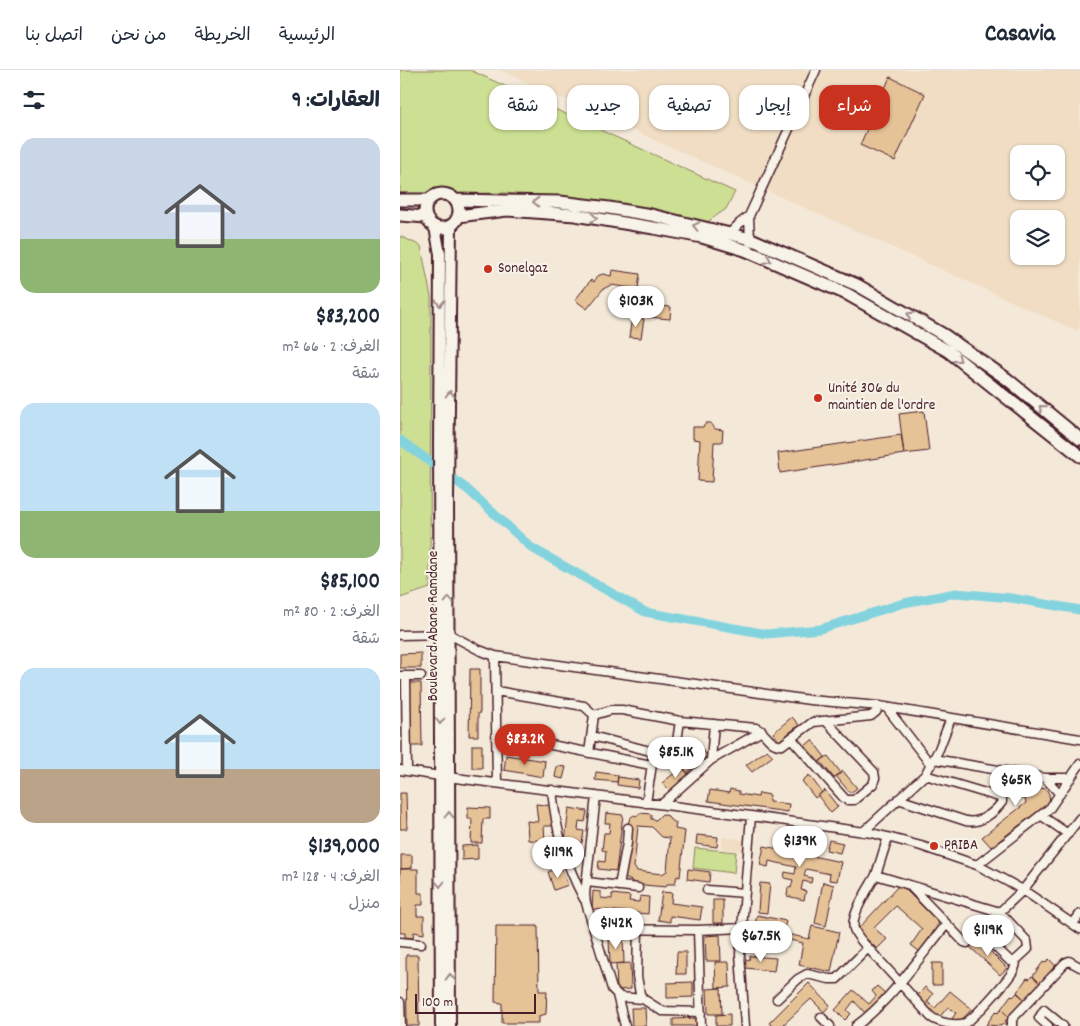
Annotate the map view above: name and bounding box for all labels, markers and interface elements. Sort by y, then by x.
text: Casavia [985,18,1055,52]
text: اتصل بنا [25,24,83,49]
text: من نحن [111,24,167,49]
text: الخريطة [195,24,251,49]
text: الرئيسية [279,24,335,49]
chip: شقة [489,85,557,130]
chip: جديد [567,85,639,130]
chip: تصفية [649,85,729,130]
chip: إيجار [739,85,809,130]
chip: شراء [819,85,890,130]
icon: filters [20,86,48,114]
text: العقارات: 9 [292,87,380,117]
map controls [1010,145,1065,265]
button: locate [1010,145,1065,200]
icon: home [155,171,245,261]
one-way arrow [532,196,540,207]
button: layers [1010,210,1065,265]
one-way arrow [590,212,598,223]
one-way arrow [692,221,701,232]
one-way arrow [763,254,772,265]
place label: Sonelgaz [498,258,548,280]
marker: Sonelgaz [482,263,494,275]
pin: $103K [601,286,671,328]
text: $103K [619,290,653,313]
one-way arrow [435,300,445,307]
text: $83,200 [316,303,380,333]
one-way arrow [906,311,915,321]
text: الغرف: 2 · 66 m² [283,336,380,359]
one-way arrow [952,353,962,362]
text: شقة [352,363,380,386]
place label: Unité 306 du maintien de l'ordre [828,378,936,417]
one-way arrow [445,390,455,398]
marker: Unité 306 du maintien de l'ordre [812,392,824,404]
one-way arrow [1039,405,1048,414]
icon: home [155,436,245,526]
street label: Boulevard Abane Ramdane [423,550,445,701]
text: $85,100 [320,568,380,598]
one-way arrow [444,596,454,604]
text: الغرف: 2 · 80 m² [283,601,380,624]
text: شقة [352,628,380,651]
icon: home [155,701,245,791]
one-way arrow [435,718,445,725]
pin: $83.2K [484,724,566,766]
text: $83.2K [506,728,544,751]
pin: $85.1K [635,736,717,779]
text: $85.1K [658,741,694,764]
pin: $65K [986,764,1046,807]
text: $65K [1001,769,1031,792]
one-way arrow [444,811,454,818]
pin: $139K [765,826,835,868]
text: $139K [783,830,817,853]
text: $139,000 [307,833,380,863]
place label: PRIBA [944,835,978,857]
pin: $119K [523,836,593,879]
marker: PRIBA [928,840,940,852]
text: $119K [543,841,573,864]
text: الغرف: 4 · 128 m² [282,866,380,889]
one-way arrow [435,880,445,888]
text: منزل [348,893,380,916]
pin: $142K [581,908,651,950]
text: $142K [600,912,632,935]
pin: $119K [953,914,1023,957]
text: $119K [973,919,1003,942]
pin: $67.5K [720,920,802,963]
text: $67.5K [741,925,781,948]
one-way arrow [445,973,455,981]
scale bar [415,991,536,1014]
text: 100 m [422,993,453,1013]

